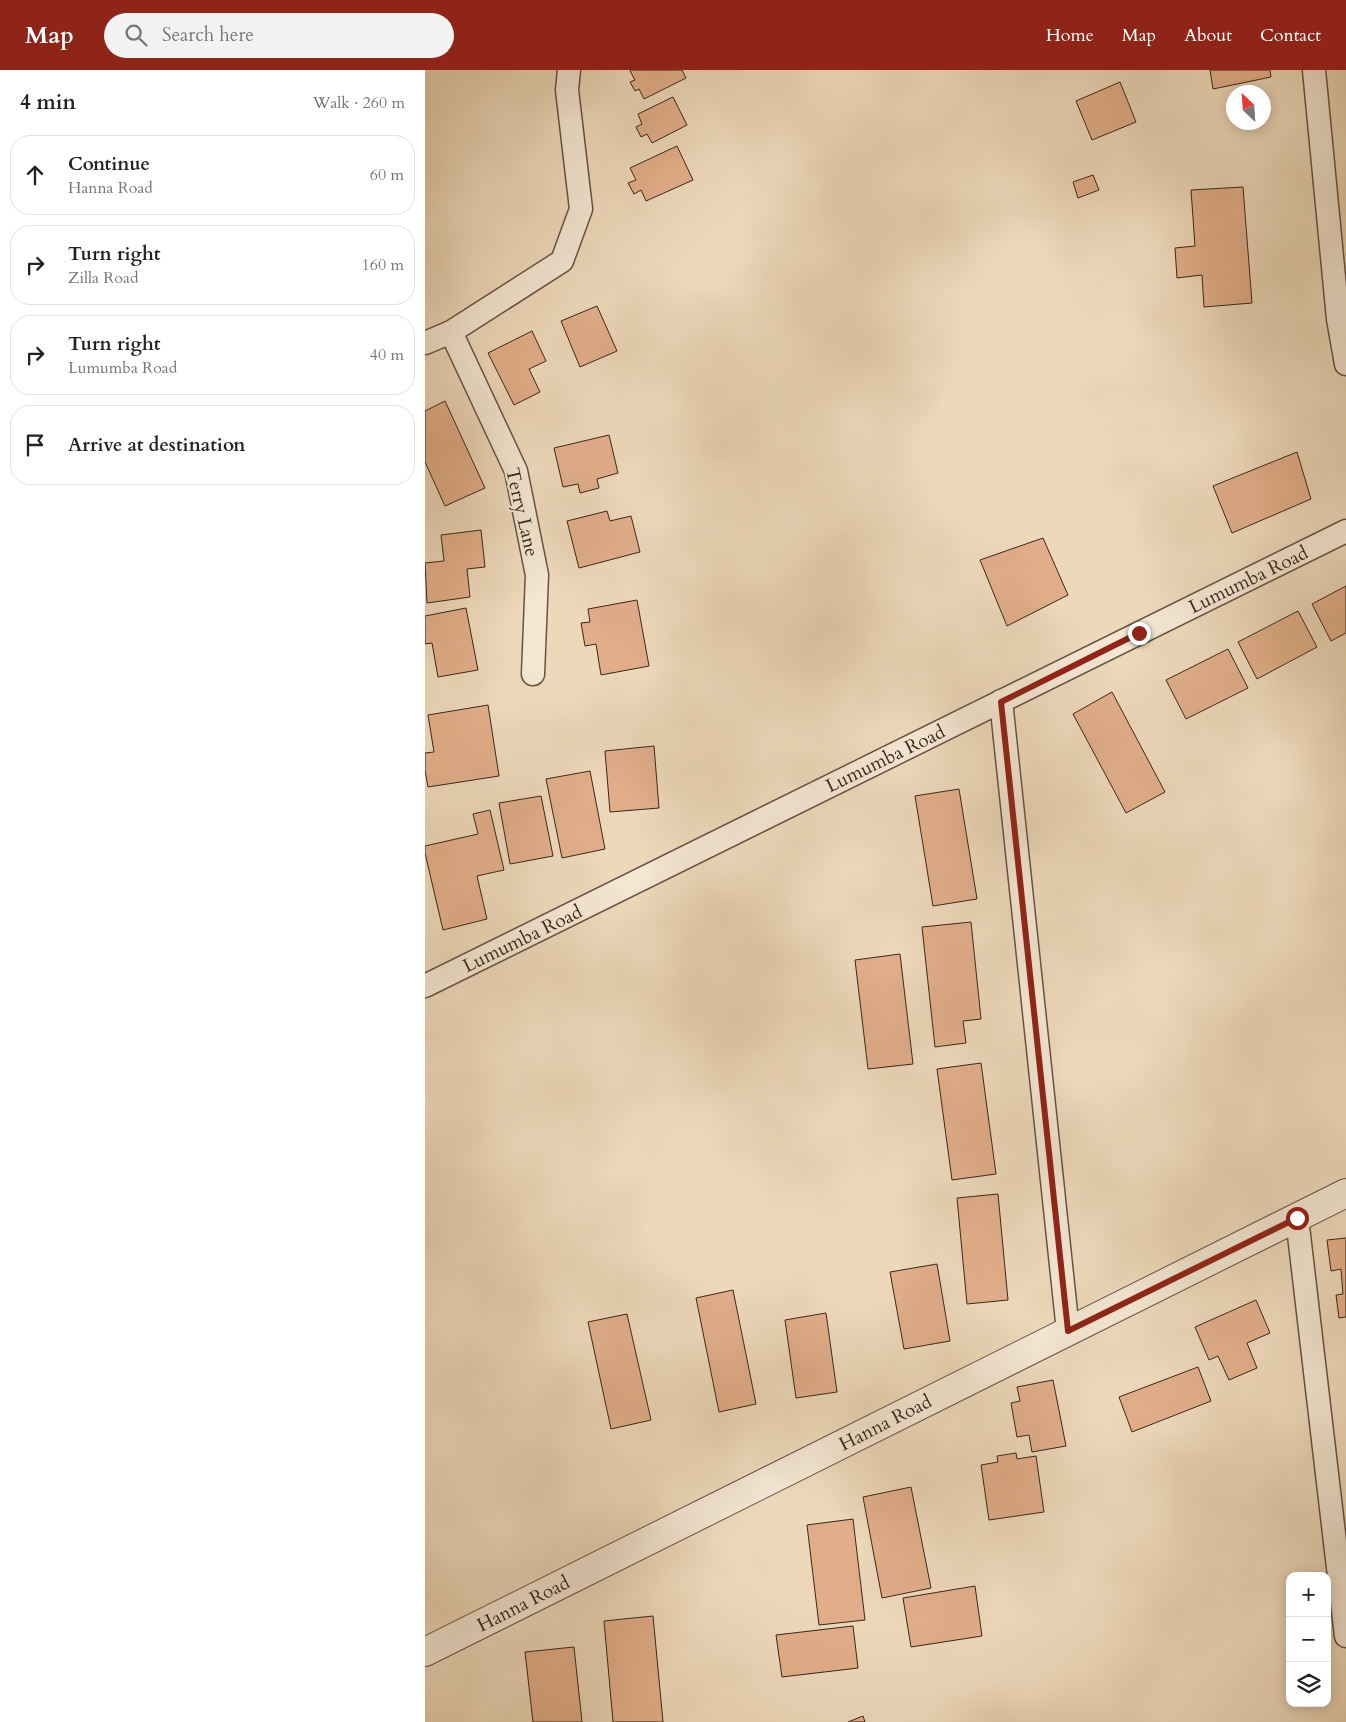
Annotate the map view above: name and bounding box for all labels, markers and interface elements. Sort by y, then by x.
search box [104,13,454,58]
text: Map [25,19,74,52]
icon: search [122,21,150,49]
text: Search here [162,22,254,48]
text: Home [1046,23,1094,48]
text: Map [1122,23,1156,48]
text: About [1184,23,1232,48]
text: Contact [1260,23,1321,48]
north arrow [1226,85,1271,130]
text: 4 min [20,88,76,117]
text: Walk · 260 m [313,92,405,114]
text: Continue [68,151,150,177]
icon: ahead [21,161,49,189]
text: 60 m [370,164,404,186]
text: Hanna Road [68,177,153,199]
text: Turn right [68,241,160,267]
icon: right [21,251,49,279]
text: 160 m [362,254,404,276]
text: Zilla Road [68,267,138,289]
text: Turn right [68,331,160,357]
icon: right [21,341,49,369]
text: 40 m [370,344,404,366]
text: Lumumba Road [68,357,177,379]
icon: arrive [21,431,49,459]
text: Arrive at destination [68,432,245,458]
street label: Terry Lane [499,465,545,559]
street label: Lumumba Road [1184,540,1312,620]
route end [1128,622,1151,645]
street label: Lumumba Road [821,719,949,799]
street label: Lumumba Road [458,899,586,979]
route start [1286,1207,1309,1230]
street label: Hanna Road [835,1388,936,1457]
street label: Hanna Road [473,1569,574,1638]
map controls [1286,1572,1331,1707]
button: + [1286,1572,1331,1617]
button: − [1286,1617,1331,1662]
button: layers [1286,1662,1331,1707]

